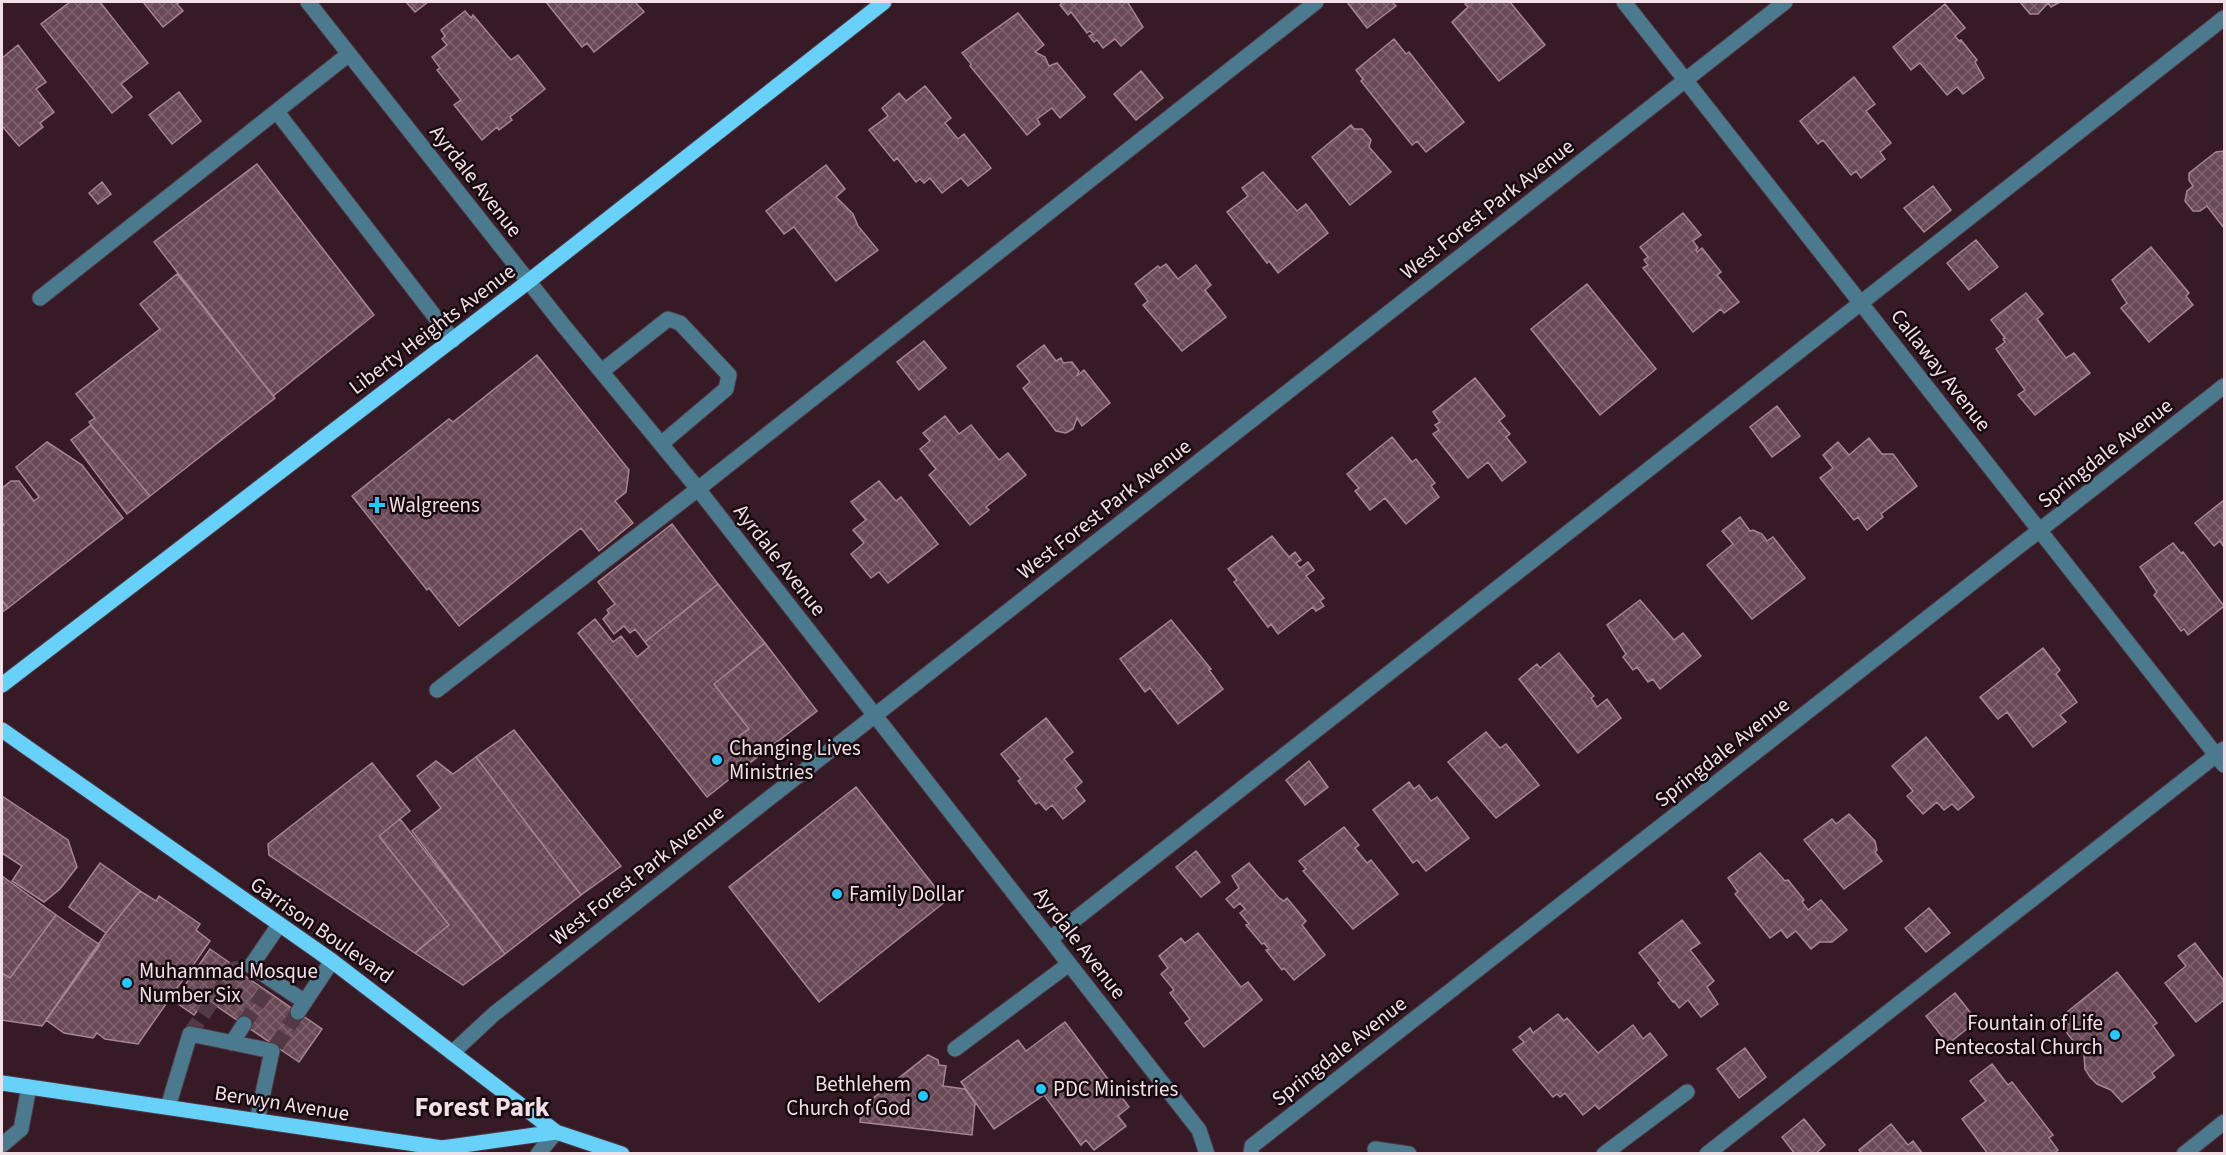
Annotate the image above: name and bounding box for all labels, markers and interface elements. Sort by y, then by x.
street label: Ayrdale Avenue [423,119,529,243]
street label: West Forest Park Avenue [1394,131,1580,287]
street label: Liberty Heights Avenue [342,256,522,402]
street label: Callaway Avenue [1884,302,1998,438]
street label: Springdale Avenue [2031,391,2179,515]
street label: West Forest Park Avenue [1011,431,1197,587]
place label: Walgreens [389,490,480,520]
marker: Walgreens [370,498,384,512]
street label: Ayrdale Avenue [727,498,833,622]
street label: Springdale Avenue [1648,690,1796,814]
place label: Changing Lives Ministries [729,733,861,787]
marker: Changing Lives Ministries [710,753,724,767]
street label: West Forest Park Avenue [544,797,730,953]
street label: Garrison Boulevard [244,869,400,991]
place label: Family Dollar [849,879,965,909]
street label: Ayrdale Avenue [1027,881,1133,1005]
marker: Family Dollar [830,887,844,901]
place label: Muhammad Mosque Number Six [139,956,318,1010]
marker: Muhammad Mosque Number Six [120,976,134,990]
street label: Springdale Avenue [1265,989,1413,1113]
place label: Fountain of Life Pentecostal Church [1934,1008,2103,1062]
marker: Fountain of Life Pentecostal Church [2108,1028,2122,1042]
place label: Bethlehem Church of God [786,1069,911,1123]
place label: PDC Ministries [1053,1074,1178,1104]
street label: Berwyn Avenue [213,1078,351,1128]
marker: PDC Ministries [1034,1082,1048,1096]
district label: Forest Park [414,1088,550,1127]
marker: Bethlehem Church of God [916,1089,930,1103]

